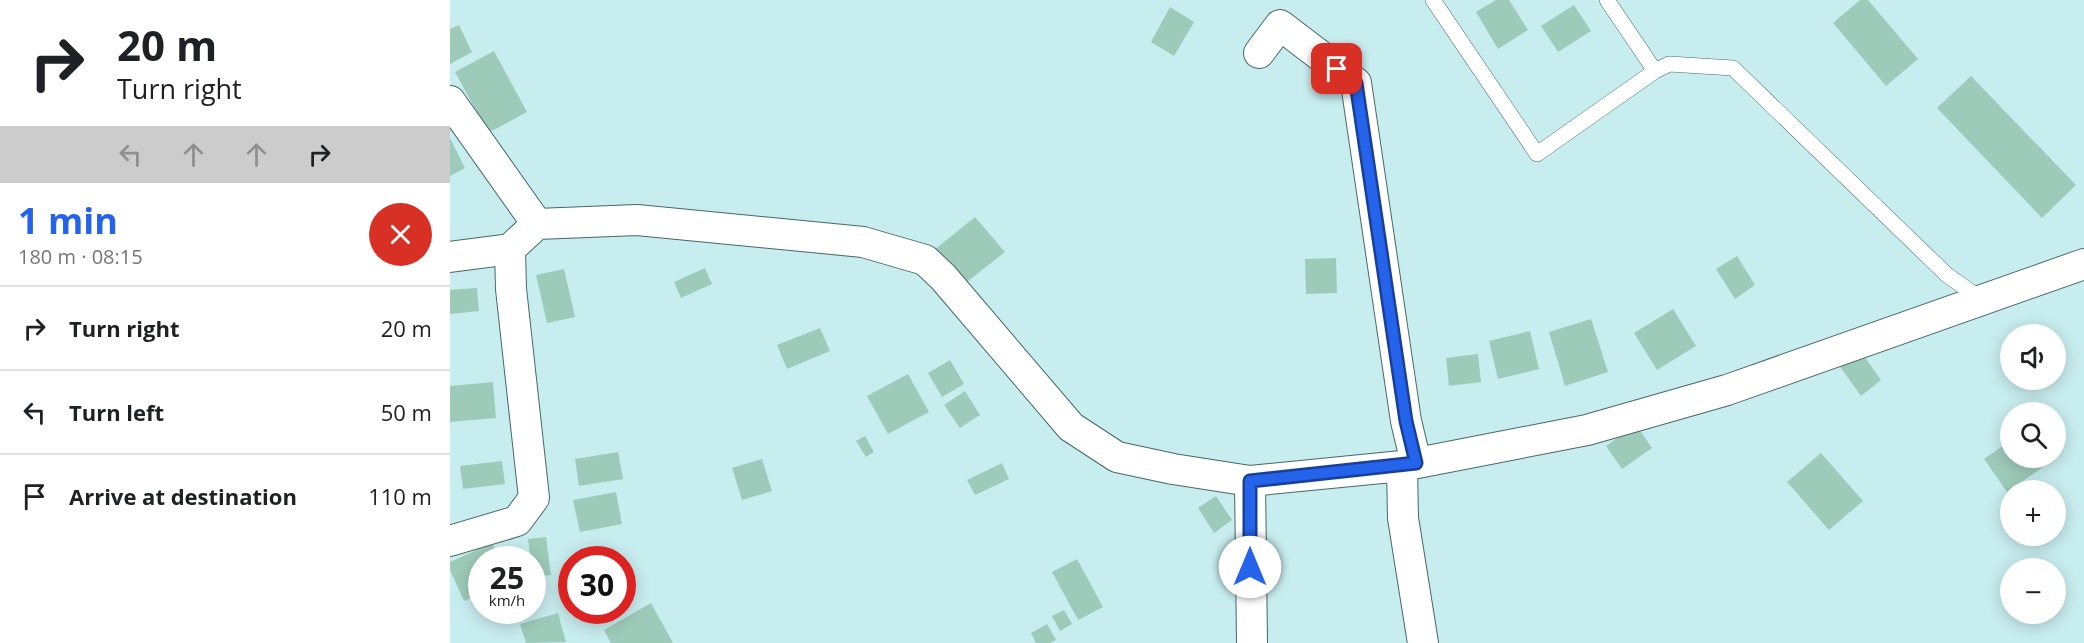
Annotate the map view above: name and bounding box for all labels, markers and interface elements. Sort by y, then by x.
text: 20 m [117,16,217,73]
icon: right [18,24,96,102]
pin [1311,43,1362,94]
icon: arrive [1320,52,1353,85]
text: Turn right [117,70,242,107]
icon: left [114,138,147,171]
icon: ahead [177,138,210,171]
icon: ahead [240,138,273,171]
icon: right [303,138,336,171]
text: 1 min [18,196,118,245]
button: close [369,203,432,266]
text: 180 m · 08:15 [18,243,143,270]
icon: right [18,312,51,345]
text: Turn right [69,313,180,343]
text: 20 m [381,313,432,343]
map controls [2000,324,2066,624]
button: sound [2000,324,2066,390]
icon: left [18,396,51,429]
text: Turn left [69,397,164,427]
text: 50 m [381,397,432,427]
button: search [2000,402,2066,468]
icon: arrive [18,480,51,513]
button: + [2000,480,2066,546]
text: Arrive at destination [69,481,297,511]
text: 110 m [368,481,432,511]
position arrow [1218,535,1282,599]
speed limit sign: 30 [558,546,636,624]
text: 25 [490,557,524,598]
button: − [2000,558,2066,624]
text: km/h [489,590,525,610]

